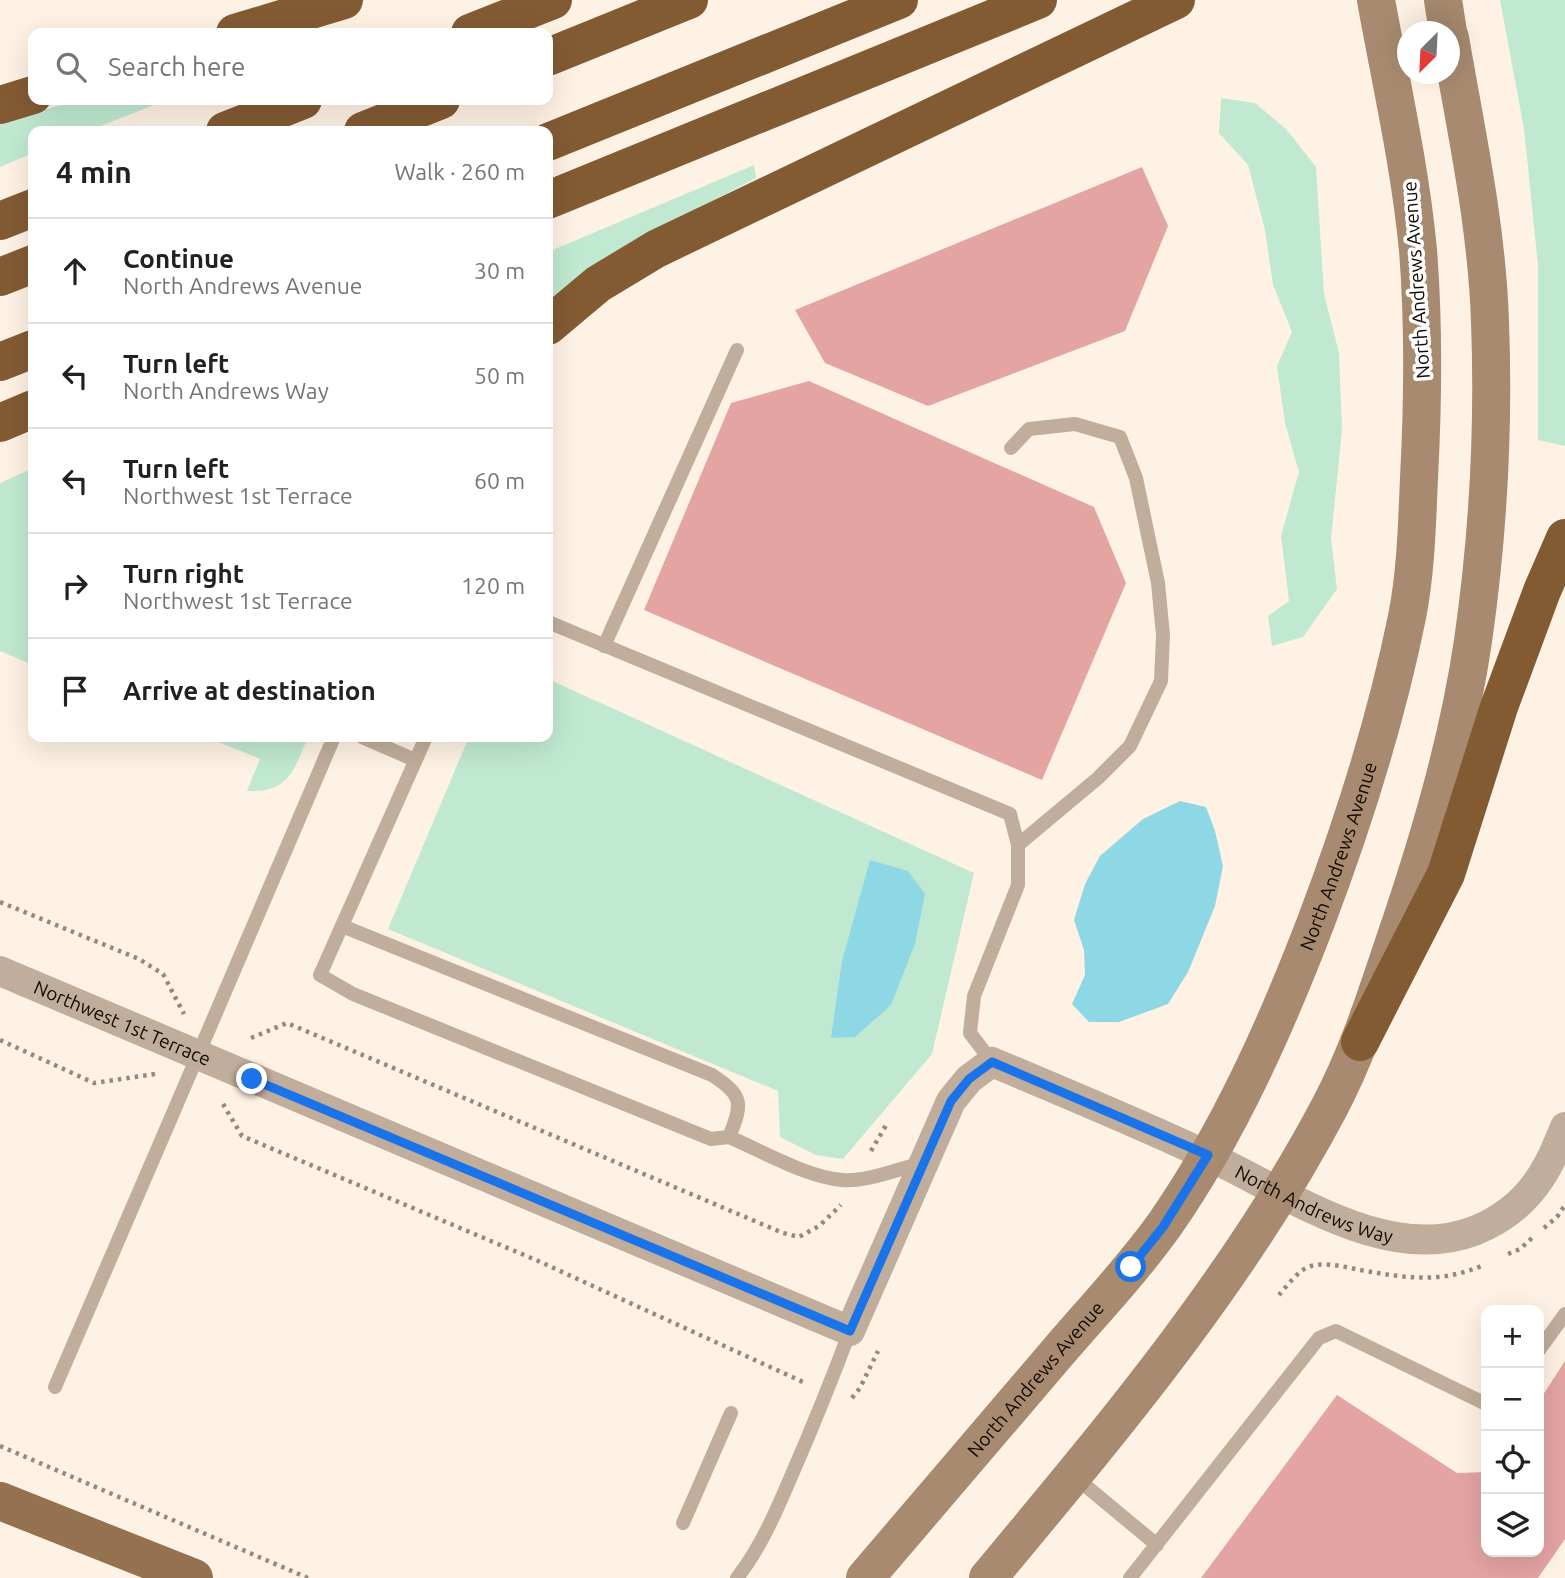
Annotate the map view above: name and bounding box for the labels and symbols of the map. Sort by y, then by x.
north arrow [1397,21,1460,84]
street label: North Andrews Avenue [1398,181,1434,379]
street label: North Andrews Avenue [1295,759,1381,953]
street label: Northwest 1st Terrace [31,976,214,1070]
route end [236,1063,267,1094]
street label: North Andrews Way [1232,1160,1395,1247]
route start [1115,1251,1146,1282]
street label: North Andrews Avenue [963,1297,1108,1461]

